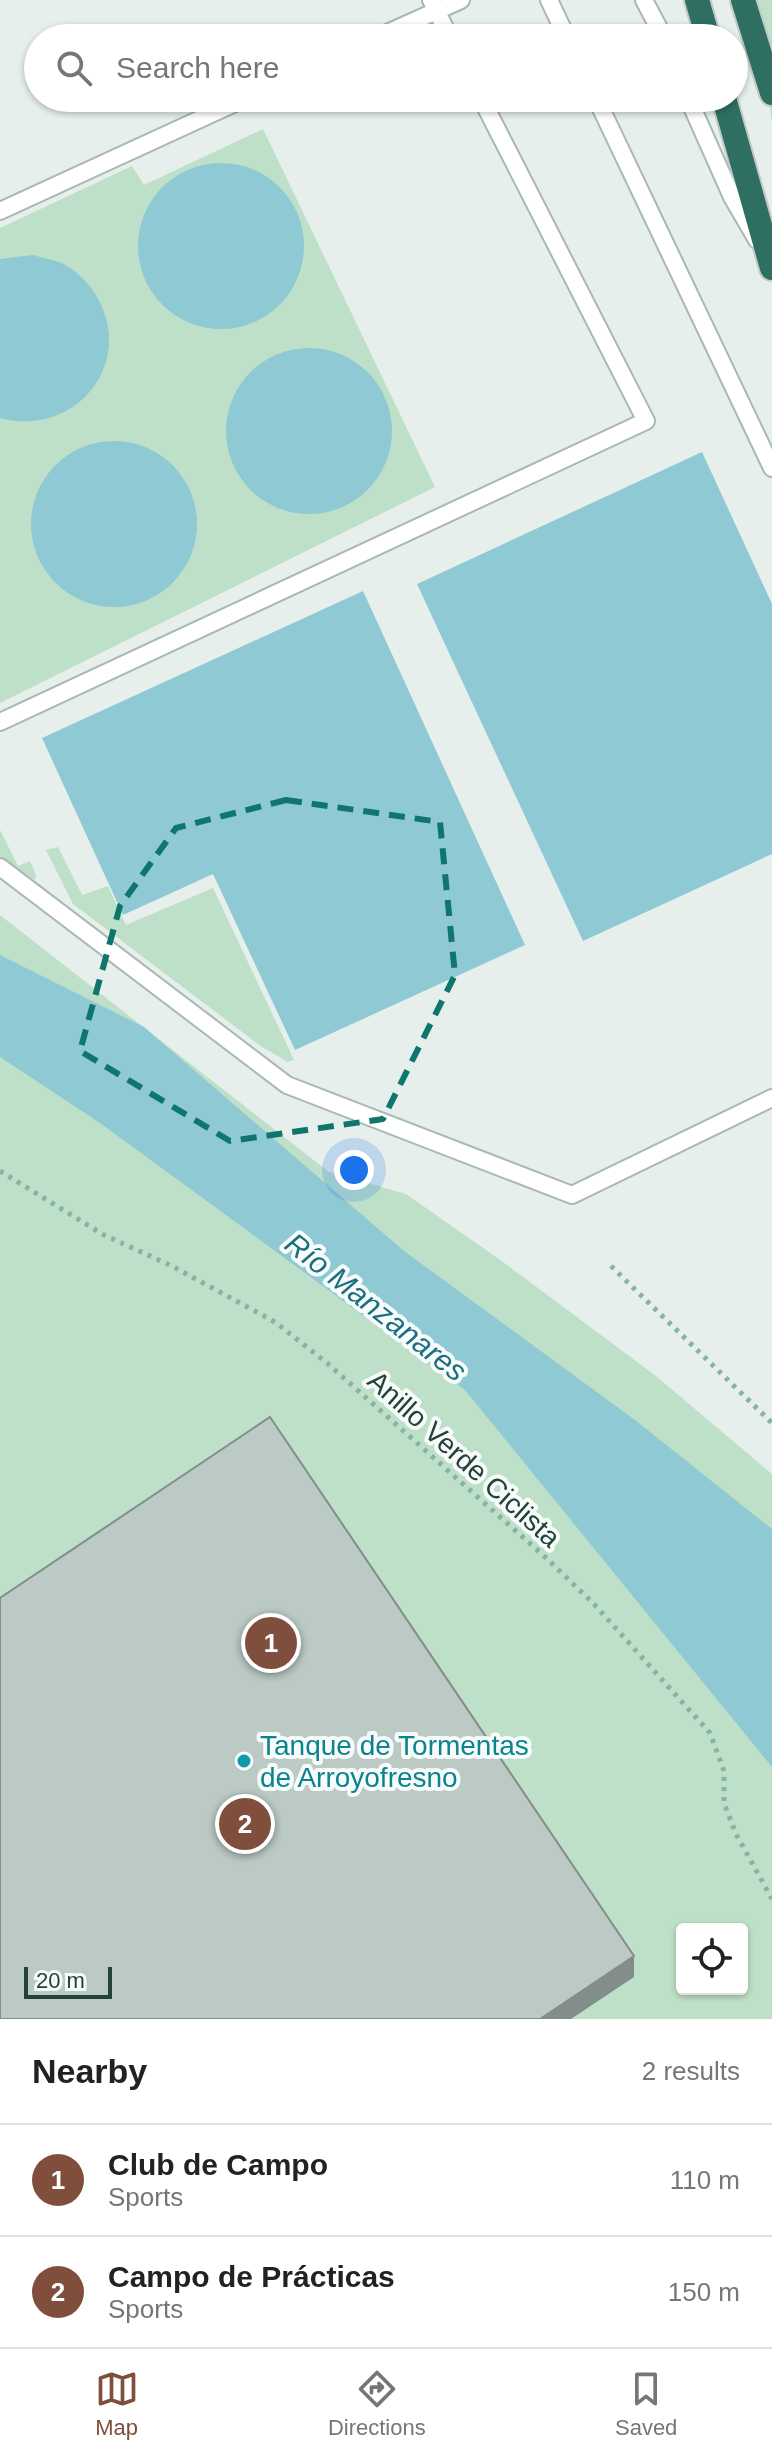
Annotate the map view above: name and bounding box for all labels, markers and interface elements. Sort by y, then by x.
search box [24,24,748,112]
icon: search [52,46,96,90]
text: Search here [116,51,279,84]
your location [334,1150,374,1190]
water label: Río Manzanares [279,1226,473,1388]
street label: Anillo Verde Ciclista [362,1365,567,1554]
pin: 1 [245,1613,297,1673]
place label: Tanque de Tormentas de Arroyofresno [260,1730,529,1793]
marker: Tanque de Tormentas de Arroyofresno [235,1752,253,1770]
pin: 2 [219,1794,271,1854]
map controls [676,1923,748,1995]
button: locate [676,1923,748,1995]
scale bar [24,1963,112,1999]
text: 20 m [36,1968,85,1993]
text: Nearby [32,2052,147,2090]
text: 2 results [642,2056,740,2086]
text: Club de Campo [108,2148,328,2181]
text: 1 [51,2165,65,2195]
text: 110 m [670,2165,740,2195]
text: Sports [108,2182,183,2212]
text: Campo de Prácticas [108,2260,395,2293]
text: 2 [51,2277,65,2307]
text: 150 m [668,2277,740,2307]
text: Sports [108,2294,183,2324]
tab: Map [95,2367,139,2441]
tab: Directions [328,2367,426,2441]
tab: Saved [615,2367,677,2441]

